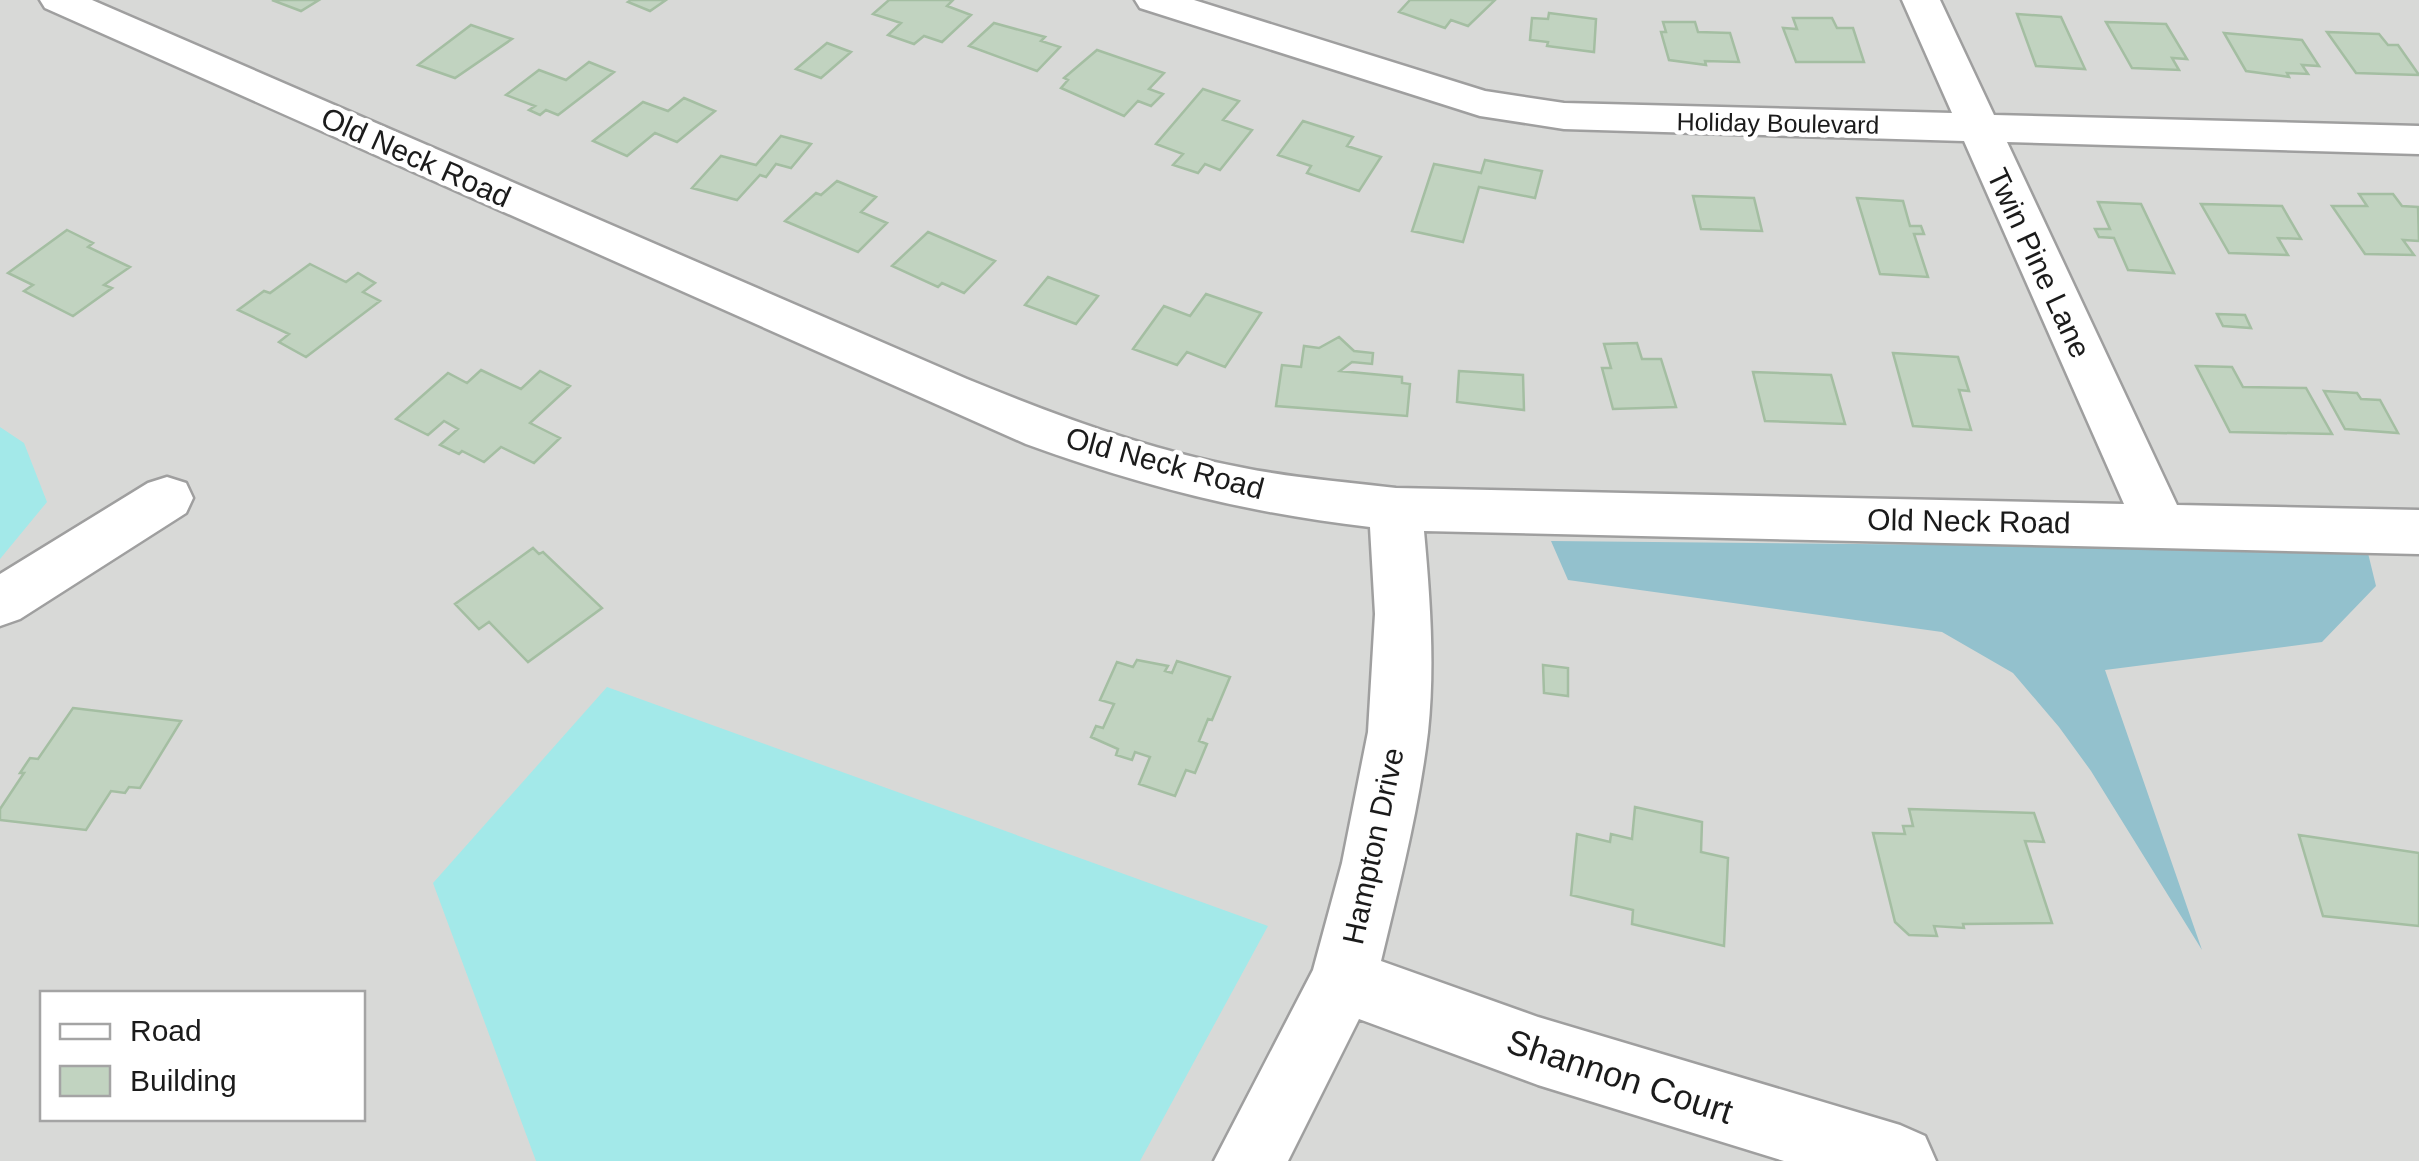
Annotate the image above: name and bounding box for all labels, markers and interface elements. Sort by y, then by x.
street label: Old Neck Road [316,101,516,213]
street label: Holiday Boulevard [1676,107,1880,139]
street label: Twin Pine Lane [1981,163,2097,363]
street label: Old Neck Road [1062,421,1268,505]
street label: Old Neck Road [1867,503,2071,539]
street label: Hampton Drive [1336,745,1410,947]
legend [40,991,365,1121]
text: Road [130,1014,202,1047]
street label: Shannon Court [1502,1021,1738,1131]
text: Building [130,1064,237,1097]

